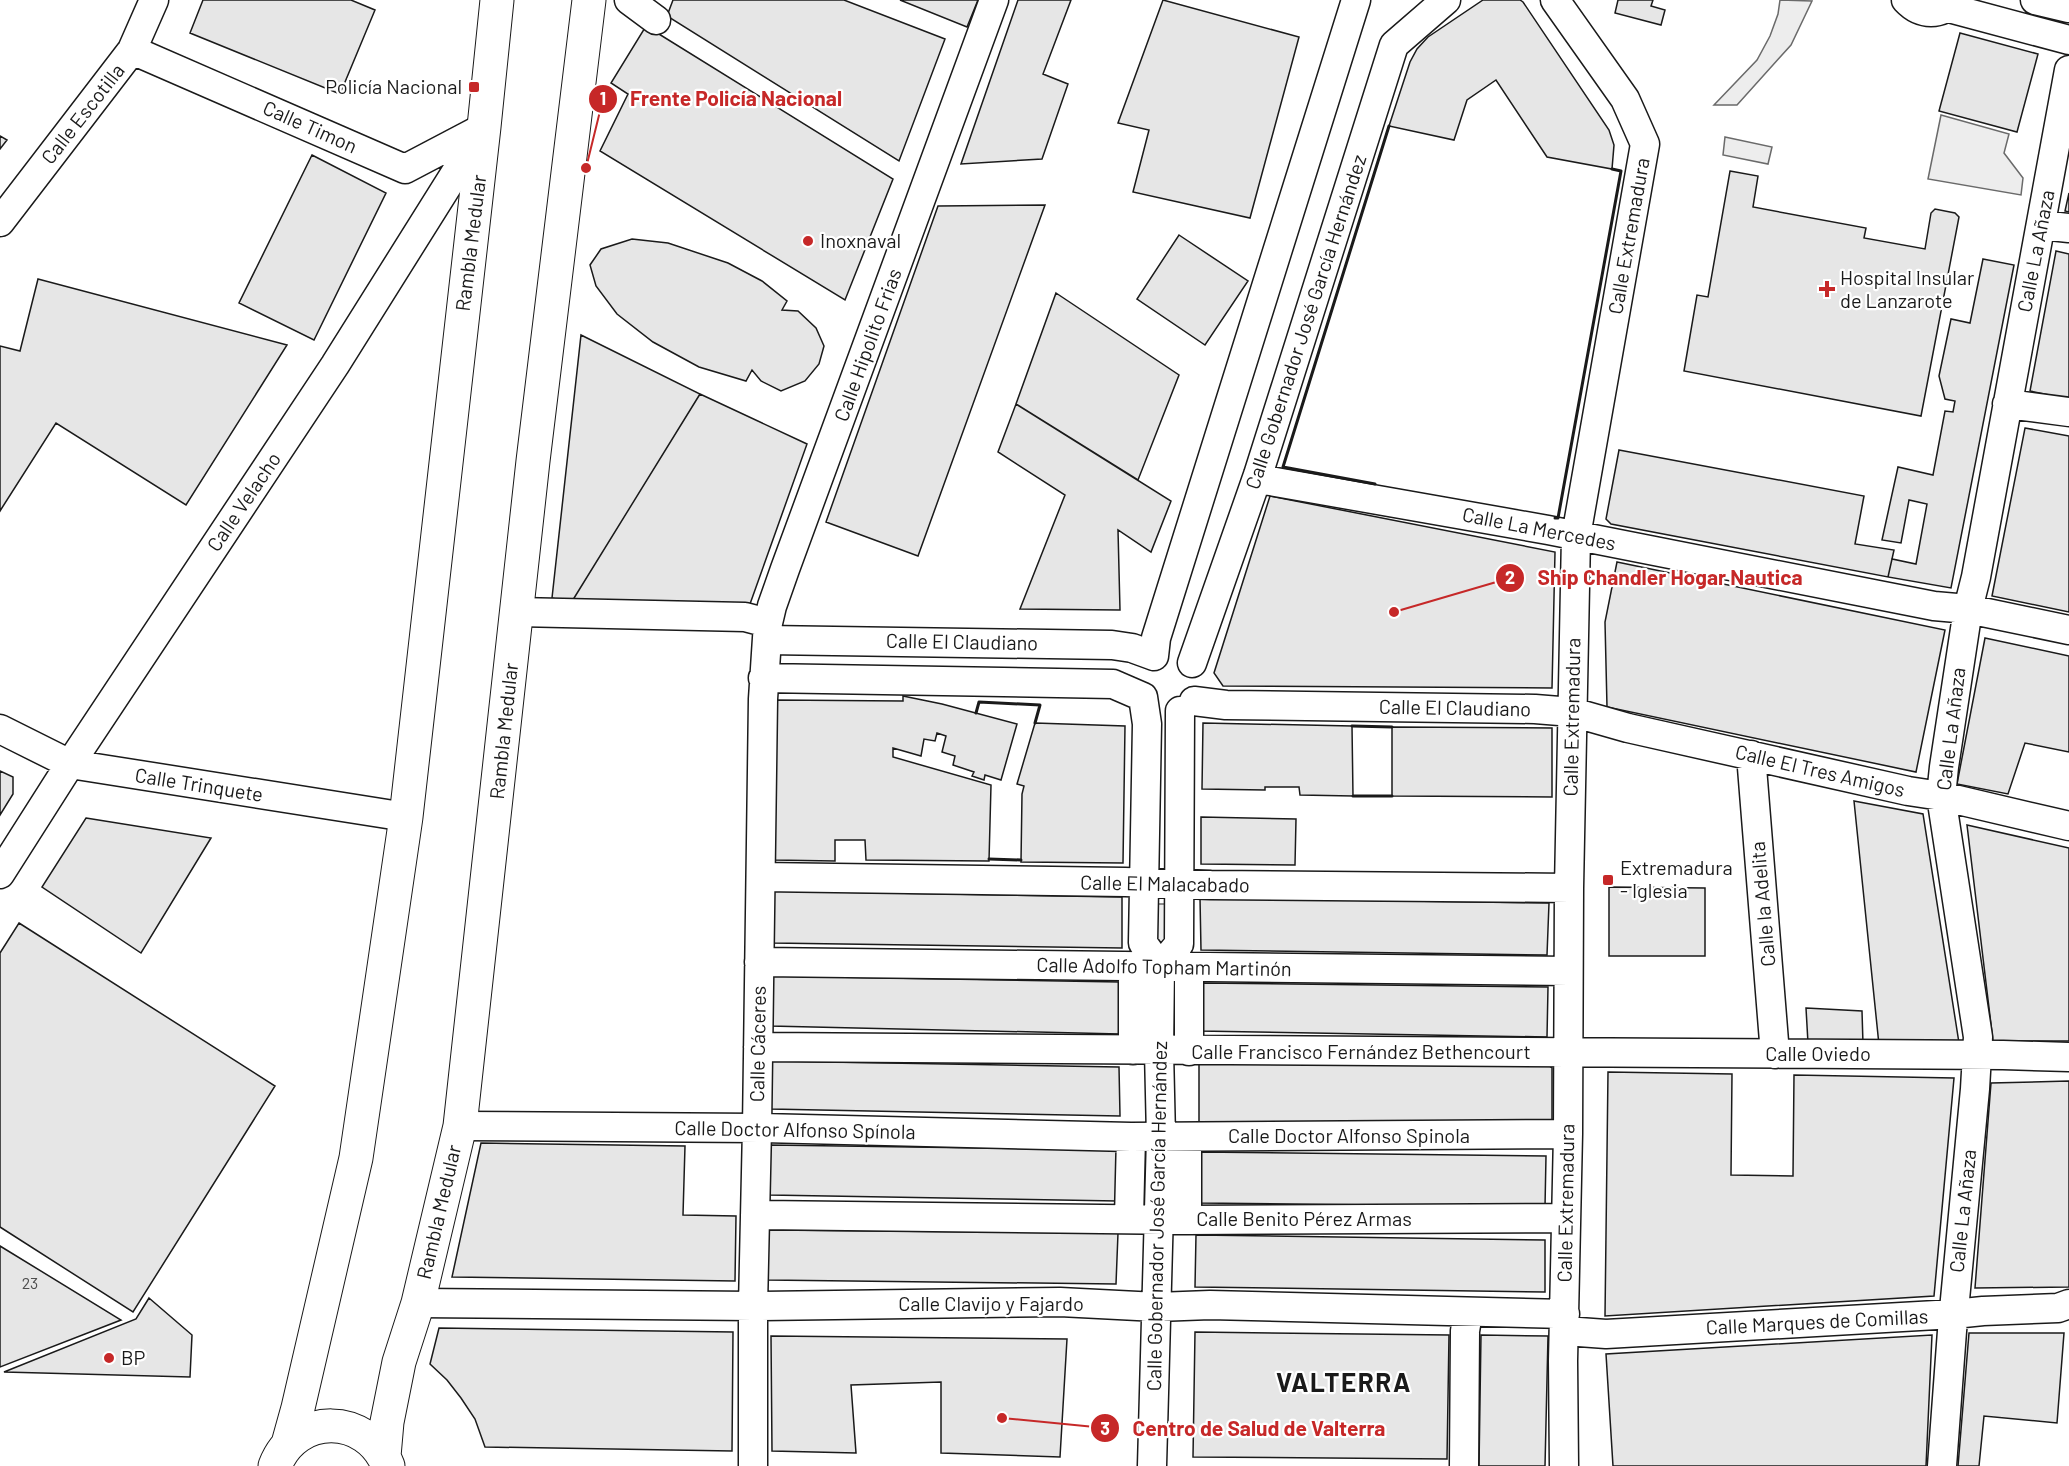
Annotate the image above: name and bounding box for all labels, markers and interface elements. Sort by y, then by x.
street label: Calle Escotilla [36,58,129,168]
place label: Policía Nacional [325,74,462,98]
callout: Frente Policía Nacional [588,79,854,118]
marker: Policía Nacional [467,80,481,94]
text: Frente Policía Nacional [630,85,842,110]
text: 1 [600,87,606,109]
street label: Calle Timon [260,95,361,157]
street label: Calle Gobernador José García Hernández [1240,151,1371,492]
street label: Calle Extremadura [1602,156,1654,316]
street label: Rambla Medular [450,173,490,313]
street label: Calle La Añaza [2011,188,2059,314]
place label: Inoxnaval [820,228,901,252]
marker: Inoxnaval [801,234,815,248]
street label: Calle Hipolito Frias [828,265,906,424]
place label: Hospital Insular de Lanzarote [1840,265,1974,312]
marker: Hospital Insular de Lanzarote [1818,280,1836,298]
street label: Calle Velacho [201,447,285,556]
street label: Calle La Mercedes [1460,501,1618,555]
callout: Ship Chandler Hogar Nautica [1495,558,1814,597]
text: Ship Chandler Hogar Nautica [1537,564,1803,589]
text: 2 [1505,566,1515,588]
street label: Calle El Claudiano [886,628,1038,654]
street label: Calle Extremadura [1558,637,1584,797]
street label: Rambla Medular [484,661,522,800]
street label: Calle La Añaza [1931,666,1969,792]
street label: Calle El Claudiano [1379,694,1531,720]
street label: Calle El Tres Amigos [1733,739,1907,801]
street label: Calle Trinquete [133,762,265,806]
street label: Calle la Adelita [1745,840,1779,968]
place label: Extremadura - Iglesia [1620,855,1733,902]
street label: Calle El Malacabado [1080,870,1250,896]
marker: Extremadura - Iglesia [1601,873,1615,887]
street label: Calle Adolfo Topham Martinón [1036,952,1292,980]
street label: Calle Cáceres [744,986,770,1102]
street label: Calle Francisco Fernández Bethencourt [1191,1039,1531,1063]
street label: Calle Gobernador José García Hernández [1141,1041,1171,1391]
street label: Calle Oviedo [1765,1041,1871,1065]
street label: Calle Doctor Alfonso Spínola [674,1115,916,1143]
street label: Calle Doctor Alfonso Spinola [1228,1123,1470,1147]
street label: Calle Extremadura [1552,1123,1578,1283]
street label: Rambla Medular [411,1142,465,1281]
street label: Calle La Añaza [1944,1148,1980,1274]
street label: Calle Benito Pérez Armas [1196,1206,1412,1230]
house number: 23 [22,1273,38,1292]
street label: Calle Clavijo y Fajardo [898,1291,1084,1315]
street label: Calle Marques de Comillas [1705,1303,1929,1339]
place label: BP [121,1345,146,1369]
marker: BP [102,1351,116,1365]
district label: VALTERRA [1276,1366,1412,1397]
callout: Centro de Salud de Valterra [1090,1409,1397,1448]
text: Centro de Salud de Valterra [1133,1415,1385,1440]
text: 3 [1100,1417,1110,1439]

